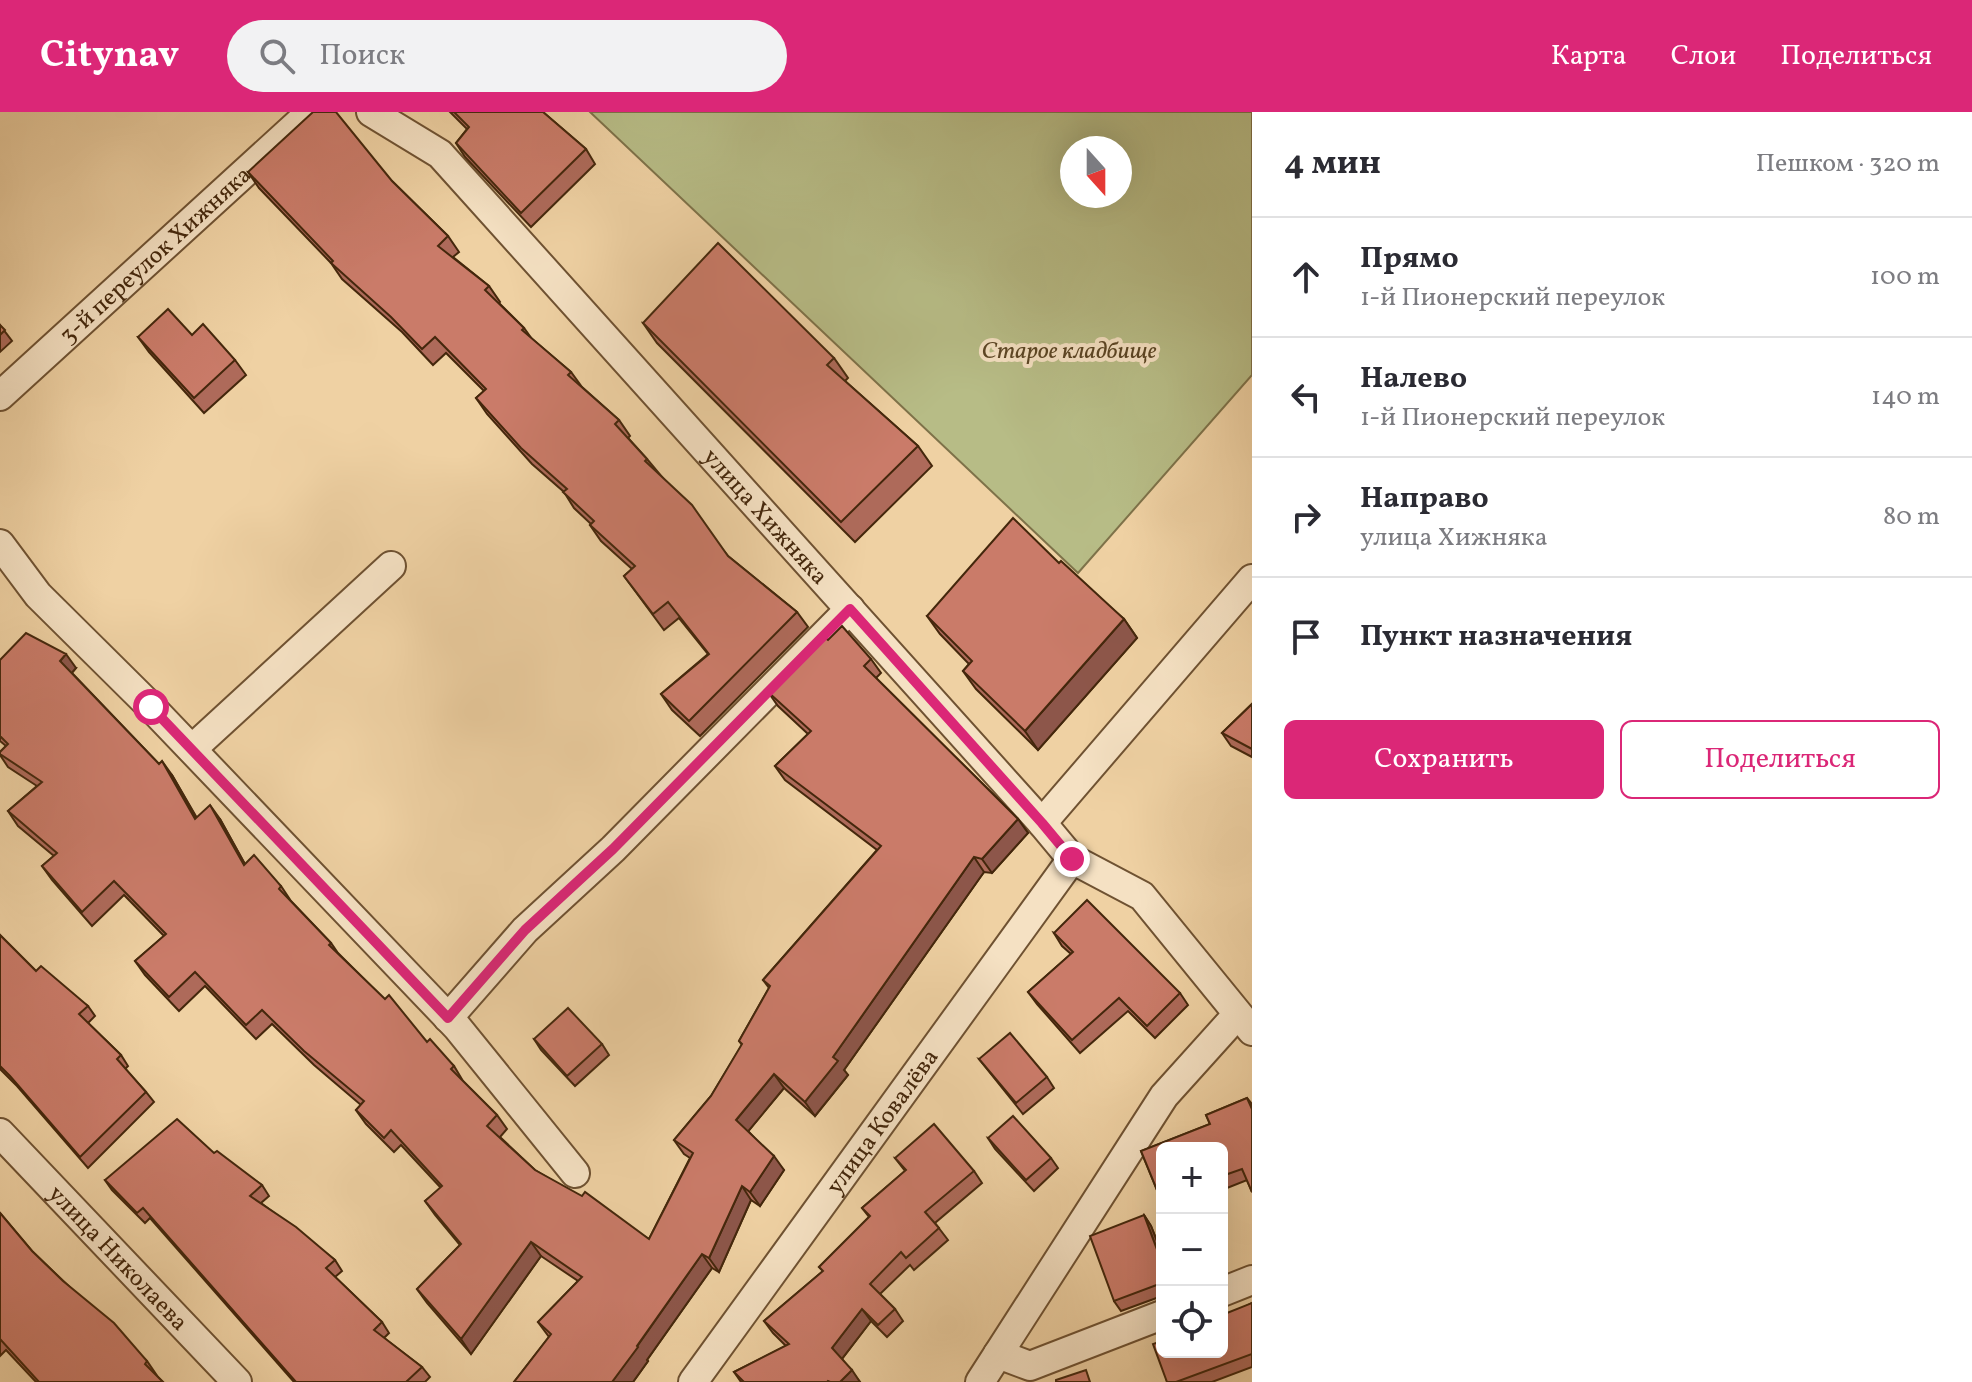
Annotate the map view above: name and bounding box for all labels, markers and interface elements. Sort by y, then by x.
search box [227,20,787,92]
text: Citynav [40,30,179,83]
icon: search [255,34,299,78]
text: Поиск [319,35,405,77]
text: Карта [1551,37,1627,76]
text: Слои [1671,37,1736,76]
text: Поделиться [1780,37,1932,76]
north arrow [1060,136,1132,208]
text: 4 мин [1284,141,1381,188]
text: Пешком · 320 m [1756,146,1940,182]
street label: 3-й переулок Хижняка [53,159,260,353]
text: Прямо [1360,238,1459,280]
icon: ahead [1284,255,1328,299]
text: 100 m [1870,259,1940,295]
text: 1-й Пионерский переулок [1360,280,1665,316]
park label: Старое кладбище [981,335,1157,369]
text: Налево [1360,358,1467,400]
icon: left [1284,375,1328,419]
text: 140 m [1871,379,1940,415]
text: 1-й Пионерский переулок [1360,400,1665,436]
street label: улица Хижняка [694,442,835,593]
text: Направо [1360,478,1489,520]
icon: right [1284,495,1328,539]
text: 80 m [1883,499,1940,535]
text: улица Хижняка [1360,520,1548,556]
icon: arrive [1284,615,1328,659]
text: Пункт назначения [1360,616,1632,658]
route start [133,689,169,725]
button: Сохранить [1284,720,1604,799]
button: Поделиться [1620,720,1940,799]
route end [1054,841,1090,877]
street label: улица Ковалёва [819,1043,948,1202]
map controls [1156,1142,1228,1358]
button: + [1156,1142,1228,1214]
street label: улица Николаева [39,1178,195,1340]
button: − [1156,1214,1228,1286]
button: locate [1156,1286,1228,1358]

